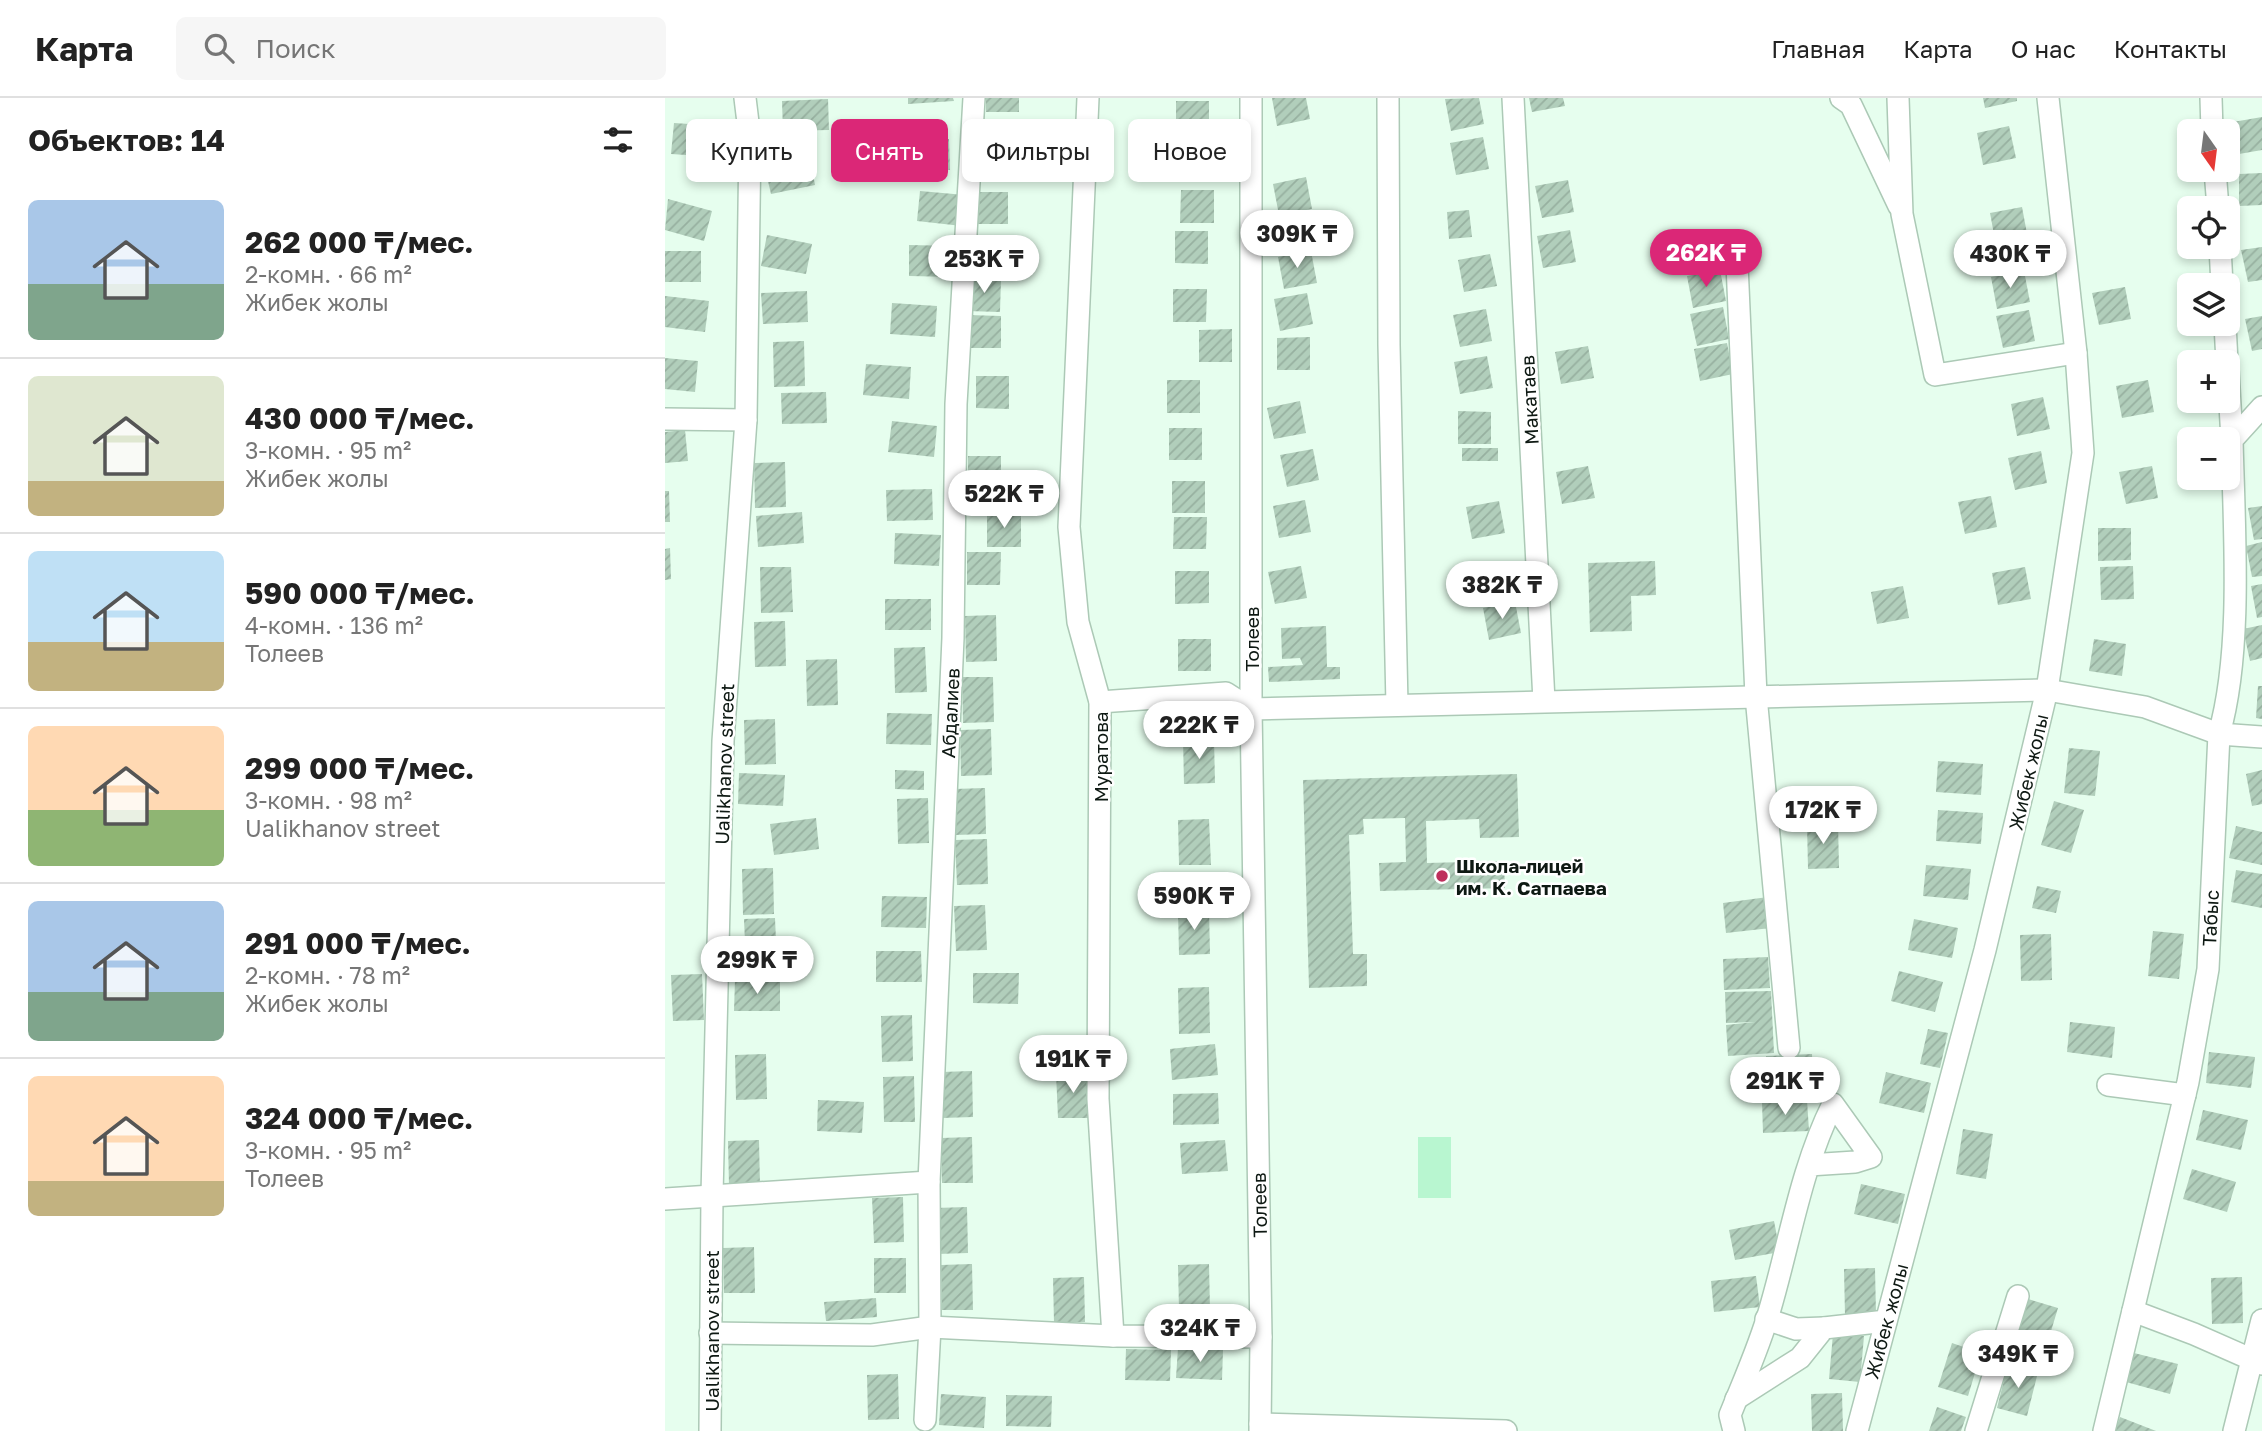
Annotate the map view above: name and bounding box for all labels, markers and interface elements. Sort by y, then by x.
search box [176,17,666,80]
text: Карта [35,29,134,68]
icon: search [200,29,238,67]
text: Поиск [256,33,336,64]
text: Главная [1771,34,1865,63]
text: Карта [1903,34,1973,63]
text: О нас [2011,34,2076,63]
text: Контакты [2114,34,2227,63]
chip: Купить [686,119,817,182]
chip: Снять [831,119,948,182]
chip: Фильтры [962,119,1114,182]
chip: Новое [1128,119,1251,182]
north arrow [2177,119,2240,182]
map controls [2177,119,2240,490]
icon: filters [599,121,637,159]
text: Объектов: 14 [28,122,225,158]
button: locate [2177,196,2240,259]
pin: 309K ₸ [1240,211,1354,270]
text: 309K ₸ [1257,219,1337,247]
text: 262 000 ₸/мес. [245,224,474,260]
icon: home [84,228,168,312]
pin: 262K ₸ [1649,230,1763,289]
pin: 430K ₸ [1953,230,2067,290]
pin: 253K ₸ [927,236,1041,295]
text: 262K ₸ [1666,238,1746,266]
text: 430K ₸ [1970,239,2050,267]
text: 253K ₸ [944,244,1024,272]
text: 2-комн. · 66 m² [245,260,412,288]
button: layers [2177,273,2240,336]
text: Жибек жолы [245,288,389,316]
button: + [2177,350,2240,413]
street label: Макатаев [1515,355,1543,445]
text: 430 000 ₸/мес. [245,400,475,436]
icon: home [84,404,168,488]
button: − [2177,427,2240,490]
text: 3-комн. · 95 m² [245,436,411,464]
text: Жибек жолы [245,464,389,492]
pin: 522K ₸ [947,470,1061,530]
text: 522K ₸ [964,479,1044,507]
pin: 382K ₸ [1445,561,1559,621]
text: 382K ₸ [1462,570,1542,598]
text: 590 000 ₸/мес. [245,575,475,611]
icon: home [84,579,168,663]
street label: Толеев [1240,606,1263,672]
text: 4-комн. · 136 m² [245,611,423,639]
text: Толеев [245,639,324,667]
street label: Абдалиев [936,667,964,759]
street label: Ualikhanov street [710,683,738,845]
pin: 222K ₸ [1142,702,1256,761]
text: 222K ₸ [1159,710,1239,738]
street label: Муратова [1089,711,1112,803]
street label: Жибек жолы [2003,712,2053,832]
text: 299 000 ₸/мес. [245,750,474,786]
icon: home [84,754,168,838]
text: 3-комн. · 98 m² [245,786,412,814]
pin: 172K ₸ [1766,786,1880,846]
text: 172K ₸ [1785,795,1861,823]
text: Ualikhanov street [245,814,441,842]
place label: Школа-лицей им. К. Сатпаева [1456,854,1607,899]
marker: Школа-лицей им. К. Сатпаева [1434,868,1450,884]
pin: 590K ₸ [1137,872,1251,932]
text: 590K ₸ [1154,881,1234,909]
street label: Табыс [2197,889,2223,947]
text: 291 000 ₸/мес. [245,925,471,961]
icon: home [84,929,168,1013]
pin: 299K ₸ [700,936,814,996]
text: 299K ₸ [717,945,797,973]
text: 2-комн. · 78 m² [245,961,410,989]
text: Жибек жолы [245,989,389,1017]
pin: 191K ₸ [1016,1035,1130,1095]
text: 191K ₸ [1035,1044,1111,1072]
pin: 291K ₸ [1728,1058,1842,1117]
text: 291K ₸ [1746,1066,1824,1094]
text: 324 000 ₸/мес. [245,1100,473,1136]
icon: home [84,1104,168,1188]
text: 3-комн. · 95 m² [245,1136,411,1164]
text: Толеев [245,1164,324,1192]
street label: Толеев [1247,1172,1271,1238]
street label: Ualikhanov street [700,1250,723,1412]
street label: Жибек жолы [1860,1261,1912,1381]
pin: 324K ₸ [1143,1304,1257,1364]
text: 324K ₸ [1160,1313,1240,1341]
pin: 349K ₸ [1961,1330,2075,1390]
text: 349K ₸ [1978,1339,2058,1367]

